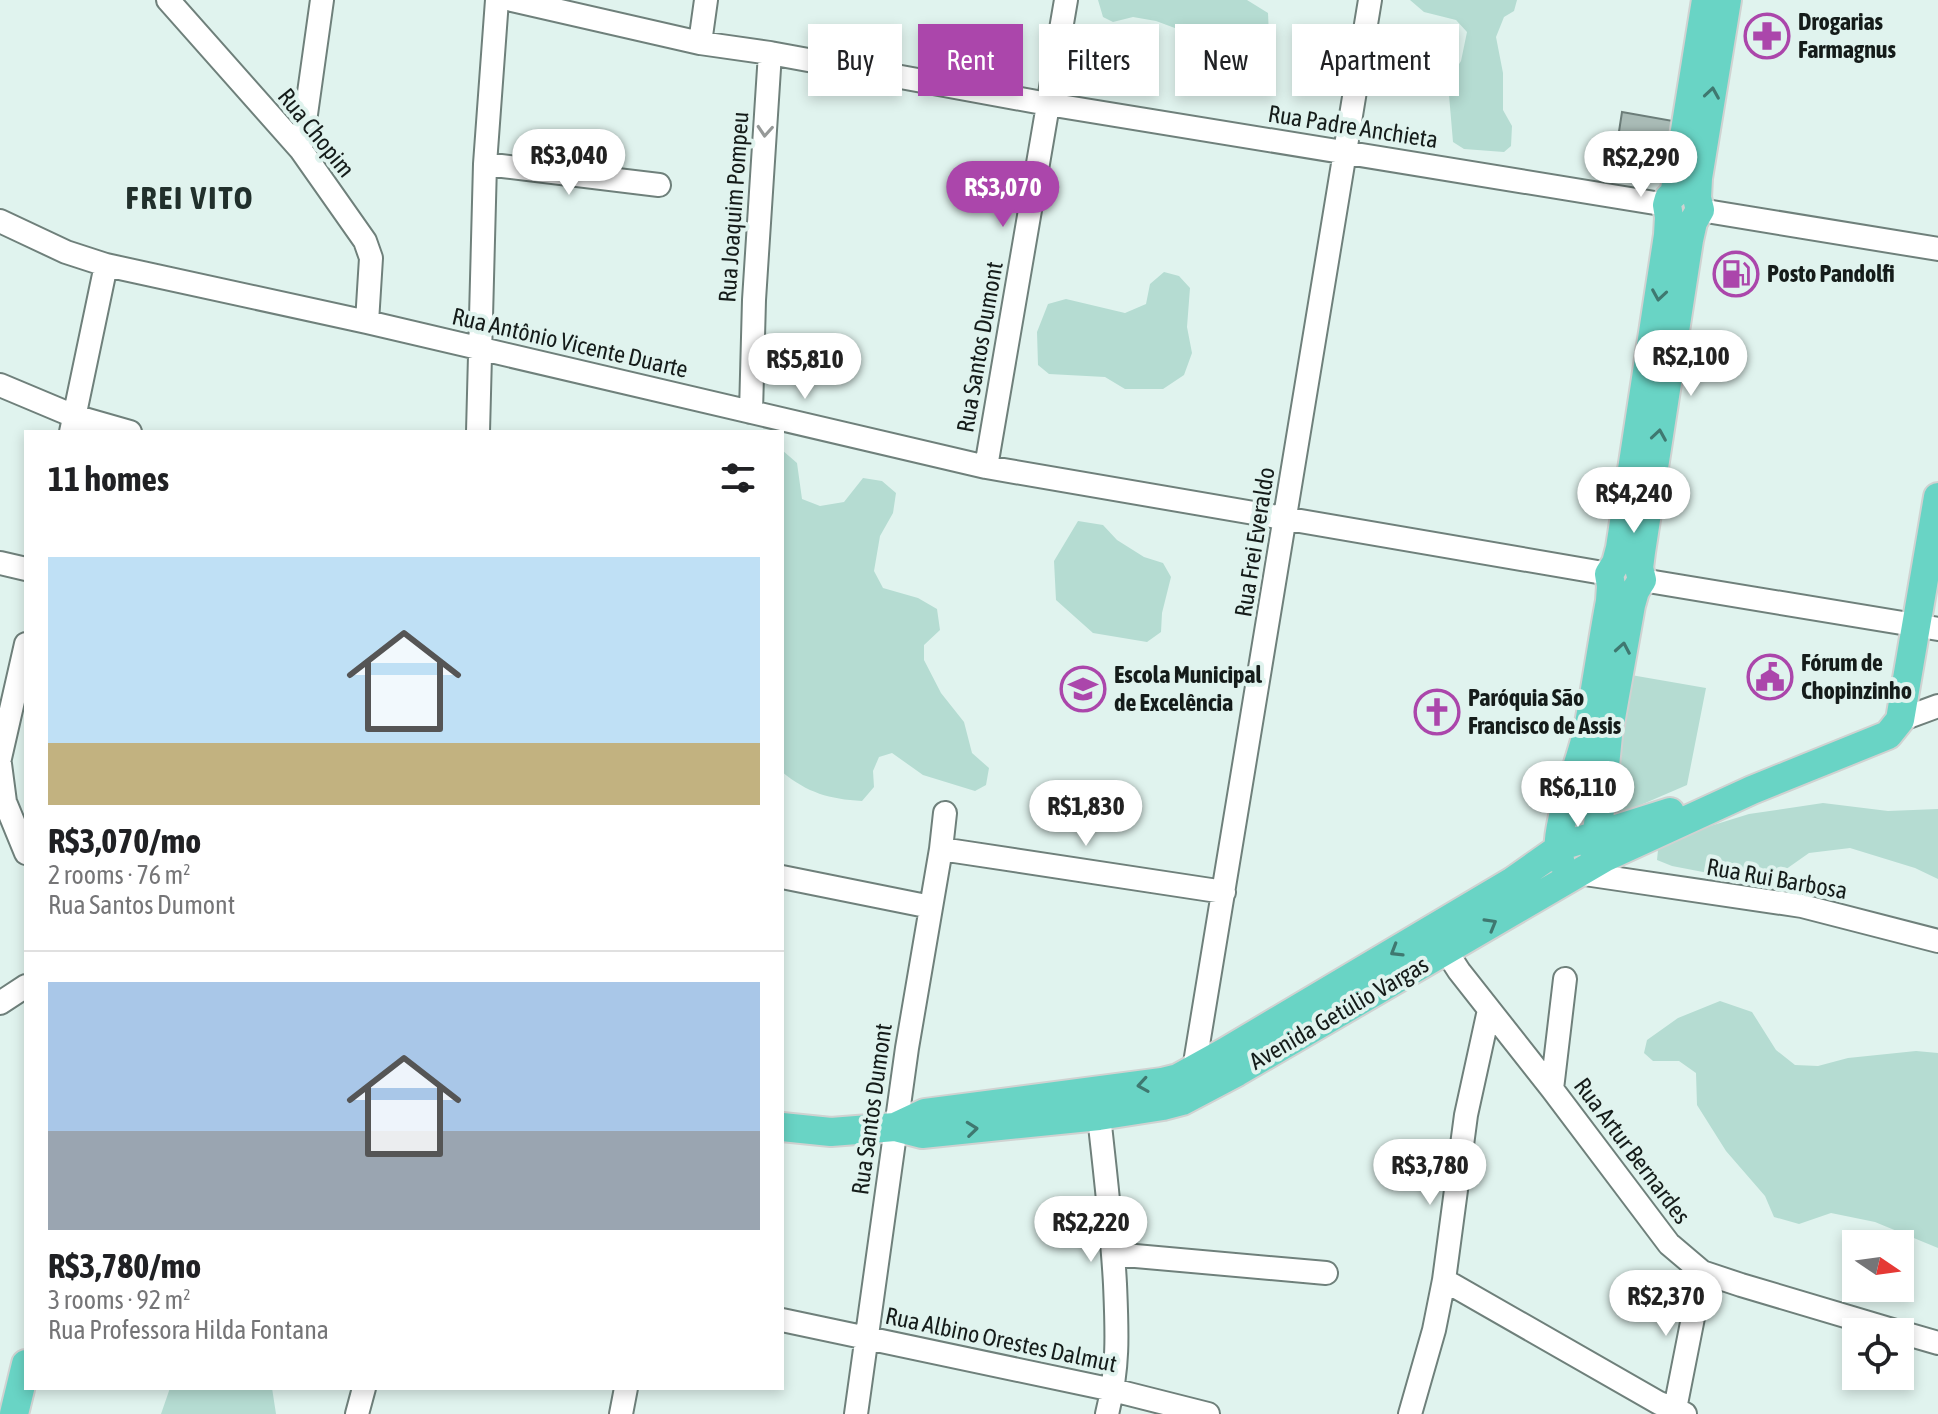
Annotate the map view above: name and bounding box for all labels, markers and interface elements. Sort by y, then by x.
place label: Drogarias Farmagnus [1798,8,1896,63]
pharmacy icon: Drogarias Farmagnus [1743,12,1791,60]
chip: Buy [808,24,902,96]
chip: Rent [918,24,1023,96]
chip: Filters [1039,24,1159,96]
chip: New [1175,24,1276,96]
chip: Apartment [1292,24,1459,96]
street label: Rua Chopim [273,83,360,182]
one-way arrow [1703,86,1720,100]
street label: Rua Padre Anchieta [1266,100,1440,153]
street label: Rua Joaquim Pompeu [713,111,754,303]
one-way arrow [757,125,774,138]
pin: R$3,040 [495,129,643,197]
pin: R$2,290 [1567,131,1715,199]
text: R$3,040 [530,140,608,170]
text: R$2,290 [1602,142,1680,172]
pin: R$3,070 [929,161,1077,229]
text: R$3,070 [964,172,1042,202]
district label: FREI VITO [125,179,255,216]
fuel station icon: Posto Pandolfi [1712,250,1760,298]
street label: Rua Santos Dumont [951,259,1008,434]
place label: Posto Pandolfi [1767,260,1895,287]
one-way arrow [1651,288,1668,301]
street label: Rua Antônio Vicente Duarte [450,302,691,383]
pin: R$2,100 [1617,330,1765,398]
pin: R$5,810 [731,333,879,401]
text: R$2,100 [1652,341,1730,371]
text: R$5,810 [766,344,844,374]
one-way arrow [1650,428,1667,442]
icon: filters [716,456,760,500]
text: 11 homes [48,459,169,498]
street label: Rua Frei Everaldo [1229,465,1280,619]
pin: R$4,240 [1560,467,1708,535]
text: R$4,240 [1595,478,1673,508]
icon: home [332,609,476,753]
one-way arrow [1614,641,1631,655]
place label: Fórum de Chopinzinho [1801,649,1912,704]
public building icon: Fórum de Chopinzinho [1746,653,1794,701]
place label: Escola Municipal de Excelência [1114,661,1262,716]
school or university icon: Escola Municipal de Excelência [1059,665,1107,713]
place label: Paróquia São Francisco de Assis [1468,684,1622,739]
church icon: Paróquia São Francisco de Assis [1413,688,1461,736]
pin: R$6,110 [1504,761,1652,829]
text: R$6,110 [1539,772,1617,802]
pin: R$1,830 [1012,780,1160,848]
text: R$1,830 [1047,791,1125,821]
text: R$3,070/mo [48,821,201,860]
street label: Rua Rui Barbosa [1705,853,1850,904]
text: 2 rooms · 76 m² [48,860,190,890]
text: Rua Santos Dumont [48,890,235,920]
one-way arrow [1482,918,1497,934]
one-way arrow [1390,941,1405,957]
street label: Avenida Getúlio Vargas [1245,950,1433,1075]
street label: Rua Santos Dumont [846,1021,897,1196]
icon: home [332,1034,476,1178]
street label: Rua Artur Bernardes [1569,1072,1696,1229]
one-way arrow [1136,1075,1150,1092]
one-way arrow [966,1121,979,1138]
pin: R$3,780 [1356,1139,1504,1207]
text: R$3,780 [1391,1150,1469,1180]
pin: R$2,220 [1017,1196,1165,1264]
text: R$2,220 [1052,1207,1130,1237]
north arrow [1842,1230,1914,1302]
map controls [1842,1230,1914,1390]
text: R$3,780/mo [48,1246,201,1285]
pin: R$2,370 [1592,1270,1740,1338]
text: R$2,370 [1627,1281,1705,1311]
text: 3 rooms · 92 m² [48,1285,190,1315]
street label: Rua Albino Orestes Dalmut [883,1302,1119,1377]
text: Rua Professora Hilda Fontana [48,1315,329,1345]
button: locate [1842,1318,1914,1390]

